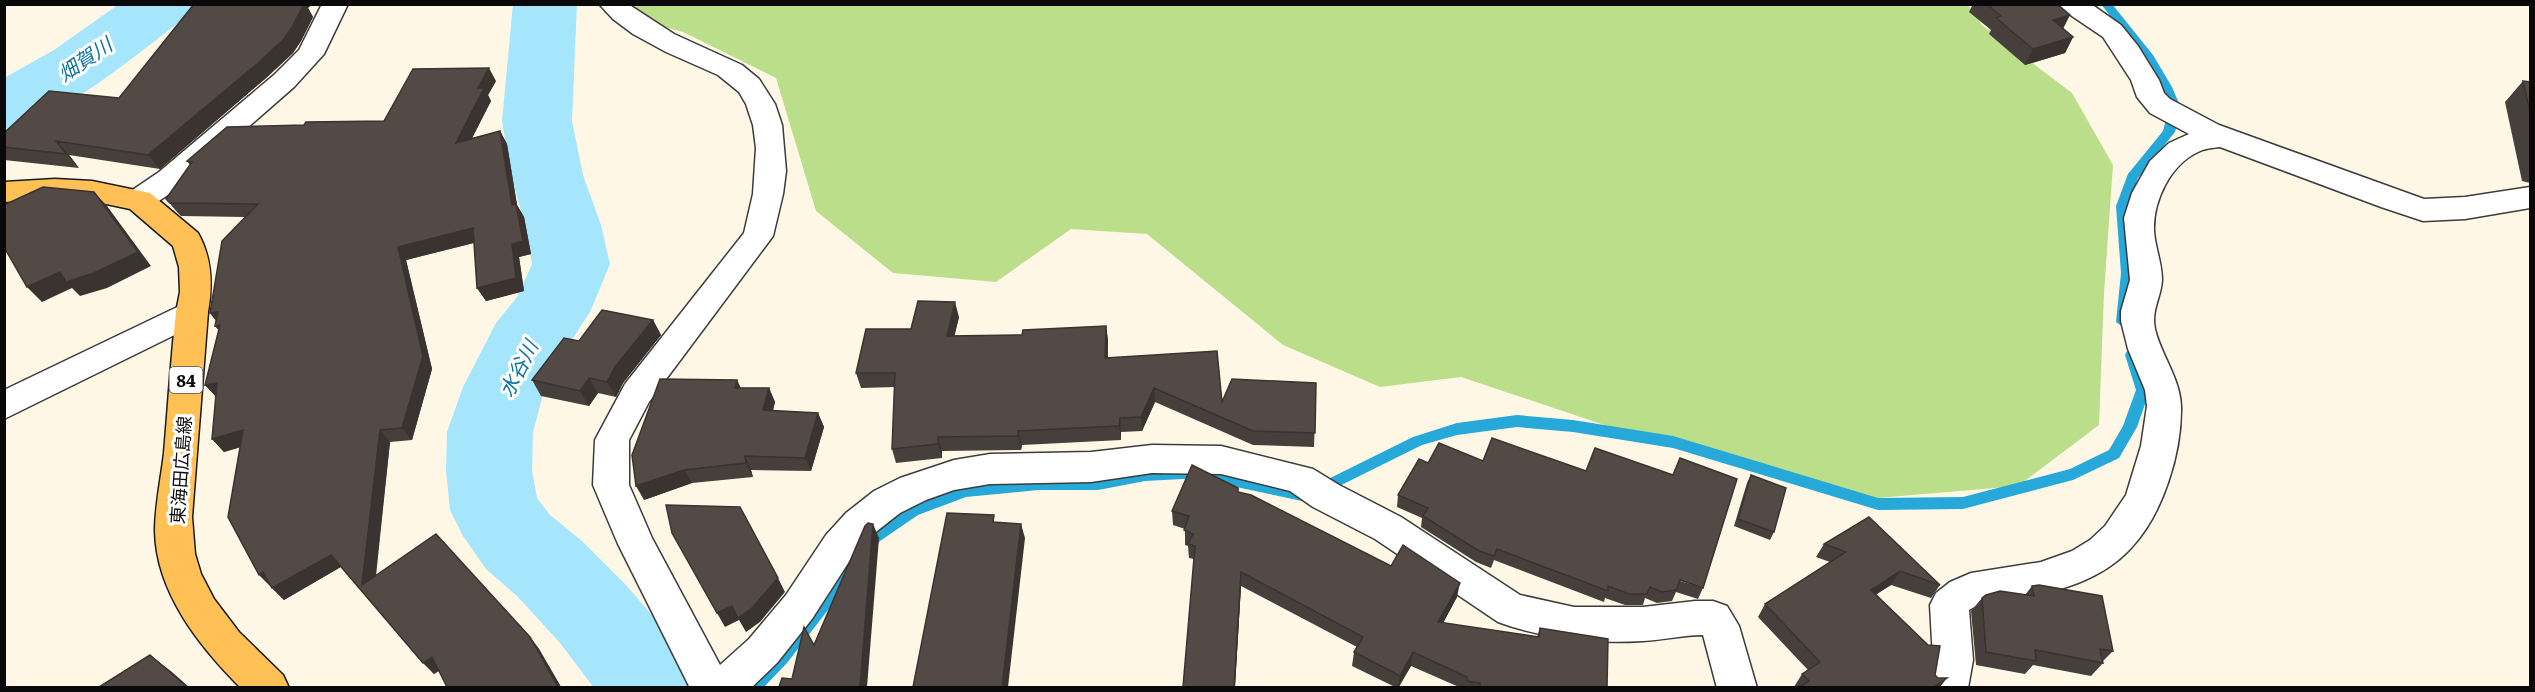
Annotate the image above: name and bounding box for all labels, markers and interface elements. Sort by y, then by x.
water label: 畑賀川 [51,28,119,87]
water label: 水谷川 [490,333,545,402]
road number: 84 [170,367,202,393]
street label: 東海田広島線 [163,415,197,525]

